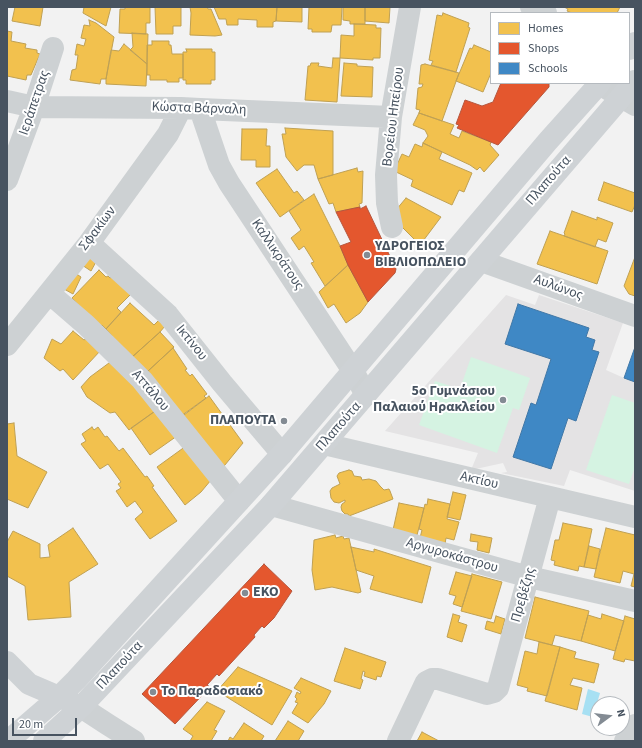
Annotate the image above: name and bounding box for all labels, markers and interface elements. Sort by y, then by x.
legend [490,12,630,84]
text: Homes [528,20,563,37]
text: Shops [528,40,559,57]
text: Schools [528,60,568,77]
street label: Βορείου Ηπείρου [380,66,408,168]
street label: Ιεράπετρας [16,68,54,138]
street label: Κώστα Βάρναλη [151,99,247,119]
street label: Πλαπούτα [523,153,575,209]
street label: Σφακίων [76,203,120,255]
street label: Καλλικράτους [247,216,307,294]
place label: ΥΔΡΟΓΕΙΟΣ ΒΙΒΛΙΟΠΩΛΕΙΟ [375,239,466,272]
marker: ΥΔΡΟΓΕΙΟΣ ΒΙΒΛΙΟΠΩΛΕΙΟ [362,250,372,260]
street label: Αυλώνος [531,271,585,305]
street label: Ικτίνου [171,322,211,364]
street label: Αττάλου [128,367,172,415]
place label: 5ο Γυμνάσιου Παλαιού Ηρακλείου [373,384,495,416]
marker: 5ο Γυμνάσιου Παλαιού Ηρακλείου [498,395,508,405]
street label: Πλαπούτα [313,399,365,455]
place label: ΠΛΑΠΟΥΤΑ [210,413,276,429]
marker: ΠΛΑΠΟΥΤΑ [279,416,289,426]
street label: Ακτίου [458,468,500,494]
street label: Αργυροκάστρου [404,535,500,577]
street label: Πρεβέζης [508,565,540,625]
place label: EKO [253,585,278,601]
marker: EKO [240,588,250,598]
street label: Πλαπούτα [93,638,147,694]
place label: Το Παραδοσιακό [161,684,263,700]
marker: Το Παραδοσιακό [148,687,158,697]
north arrow [590,696,630,736]
text: N [613,708,629,718]
scale bar [14,710,79,736]
text: 20 m [19,716,43,733]

